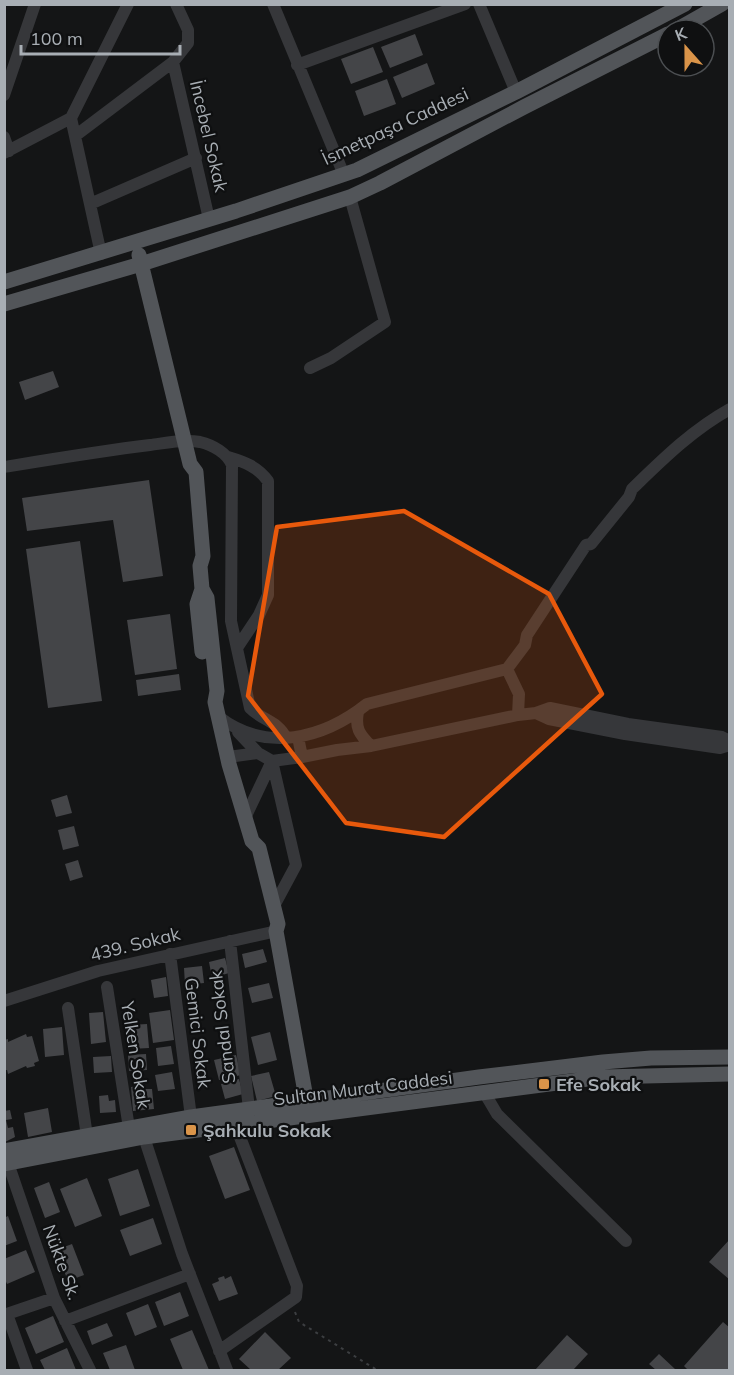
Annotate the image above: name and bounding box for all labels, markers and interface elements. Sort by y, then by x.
scale bar [21,18,180,56]
north arrow [656,18,716,78]
text: K [672,22,690,45]
text: 100 m [30,27,83,50]
street label: İncebel Sokak [185,78,233,195]
street label: İsmetpaşa Caddesi [318,82,472,170]
street label: 439. Sokak [88,922,183,966]
street label: Sandal Sokak [204,968,240,1085]
street label: Gemici Sokak [180,976,216,1091]
street label: Yelken Sokak [116,999,156,1111]
street label: Sultan Murat Caddesi [272,1066,454,1110]
place label: Efe Sokak [556,1073,642,1096]
marker: Efe Sokak [537,1077,551,1091]
place label: Şahkulu Sokak [203,1119,332,1142]
marker: Şahkulu Sokak [184,1123,198,1137]
street label: Nükte Sk. [38,1221,86,1303]

